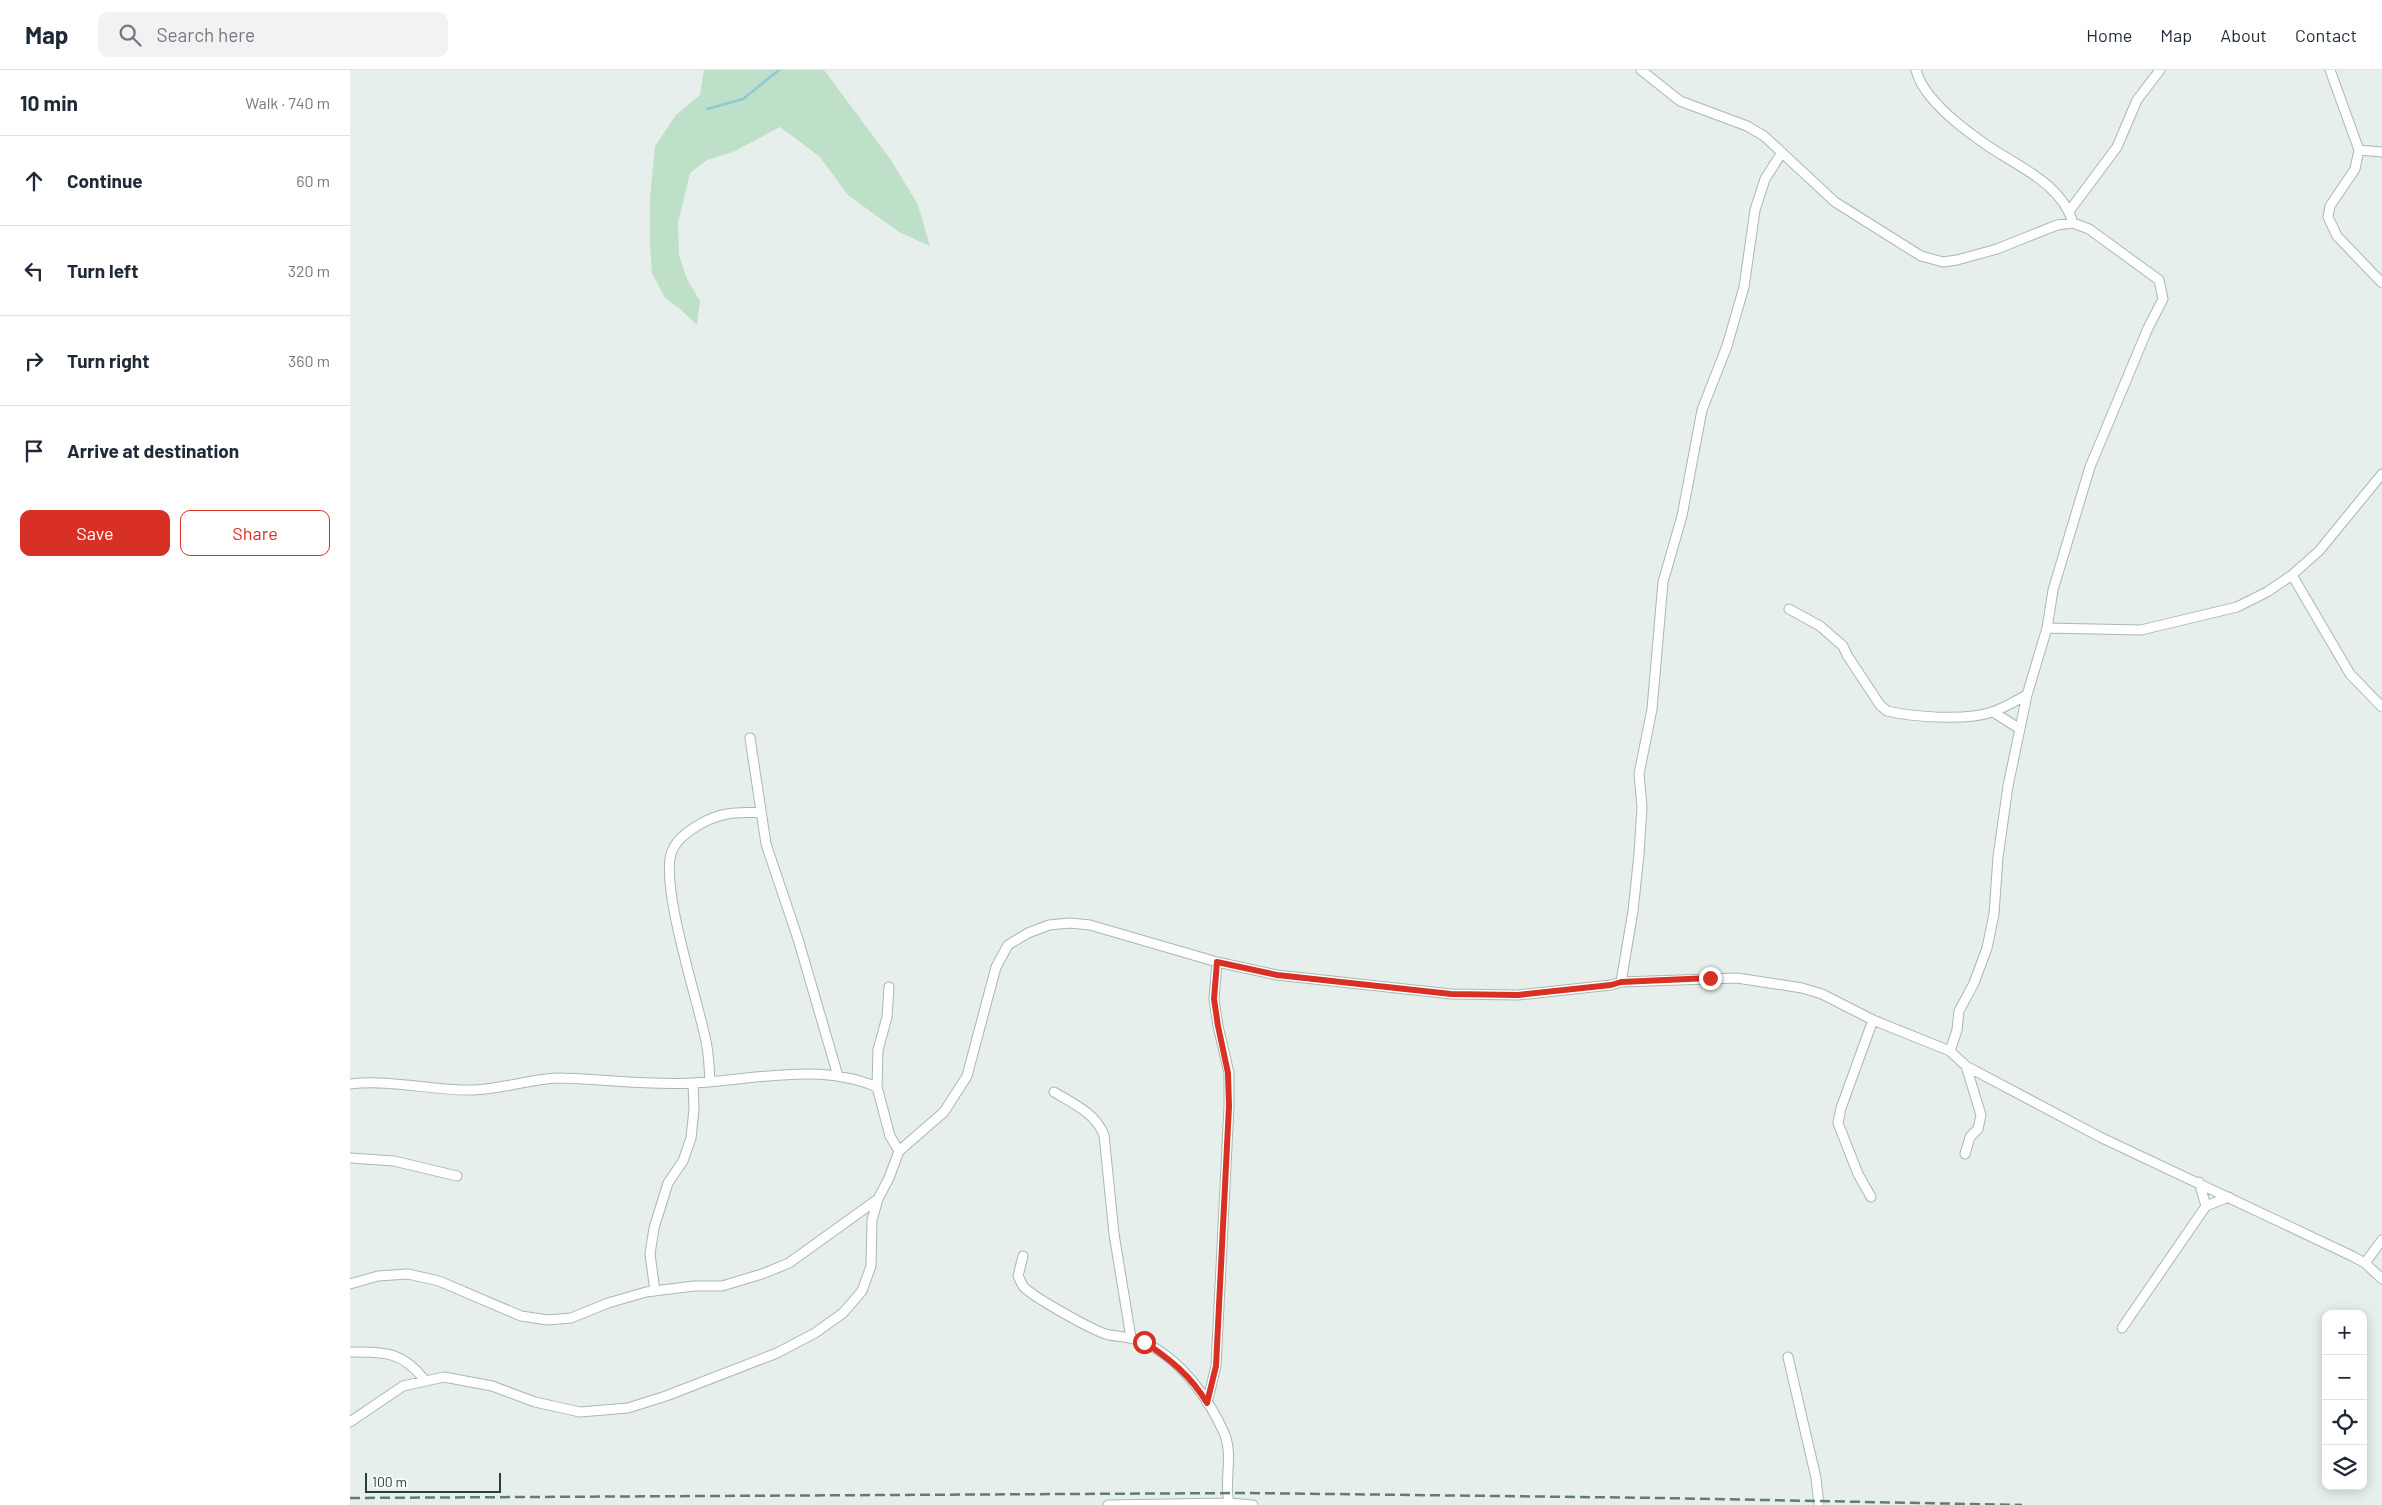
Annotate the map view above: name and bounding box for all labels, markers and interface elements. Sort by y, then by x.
search box [98,12,448,57]
text: Map [25,20,68,49]
icon: search [116,21,144,49]
text: Search here [156,23,255,46]
text: Home [2086,24,2132,46]
text: Map [2160,24,2192,46]
text: About [2220,24,2267,46]
text: Contact [2295,24,2357,46]
text: 10 min [20,90,78,115]
text: Walk · 740 m [245,93,330,112]
icon: ahead [20,167,48,195]
text: Continue [67,169,143,192]
text: 60 m [296,171,330,190]
icon: left [20,257,48,285]
text: Turn left [67,259,138,282]
text: 320 m [288,261,330,280]
icon: right [20,347,48,375]
text: Turn right [67,349,149,372]
text: 360 m [288,351,330,370]
icon: arrive [20,437,48,465]
text: Arrive at destination [67,439,239,462]
button: Save [20,510,170,556]
button: Share [180,510,330,556]
route end [1699,967,1722,990]
map controls [2322,1310,2367,1490]
button: + [2322,1310,2367,1355]
route start [1133,1331,1156,1354]
button: − [2322,1355,2367,1400]
button: locate [2322,1400,2367,1445]
button: layers [2322,1445,2367,1490]
scale bar [365,1470,501,1493]
text: 100 m [372,1473,407,1490]

